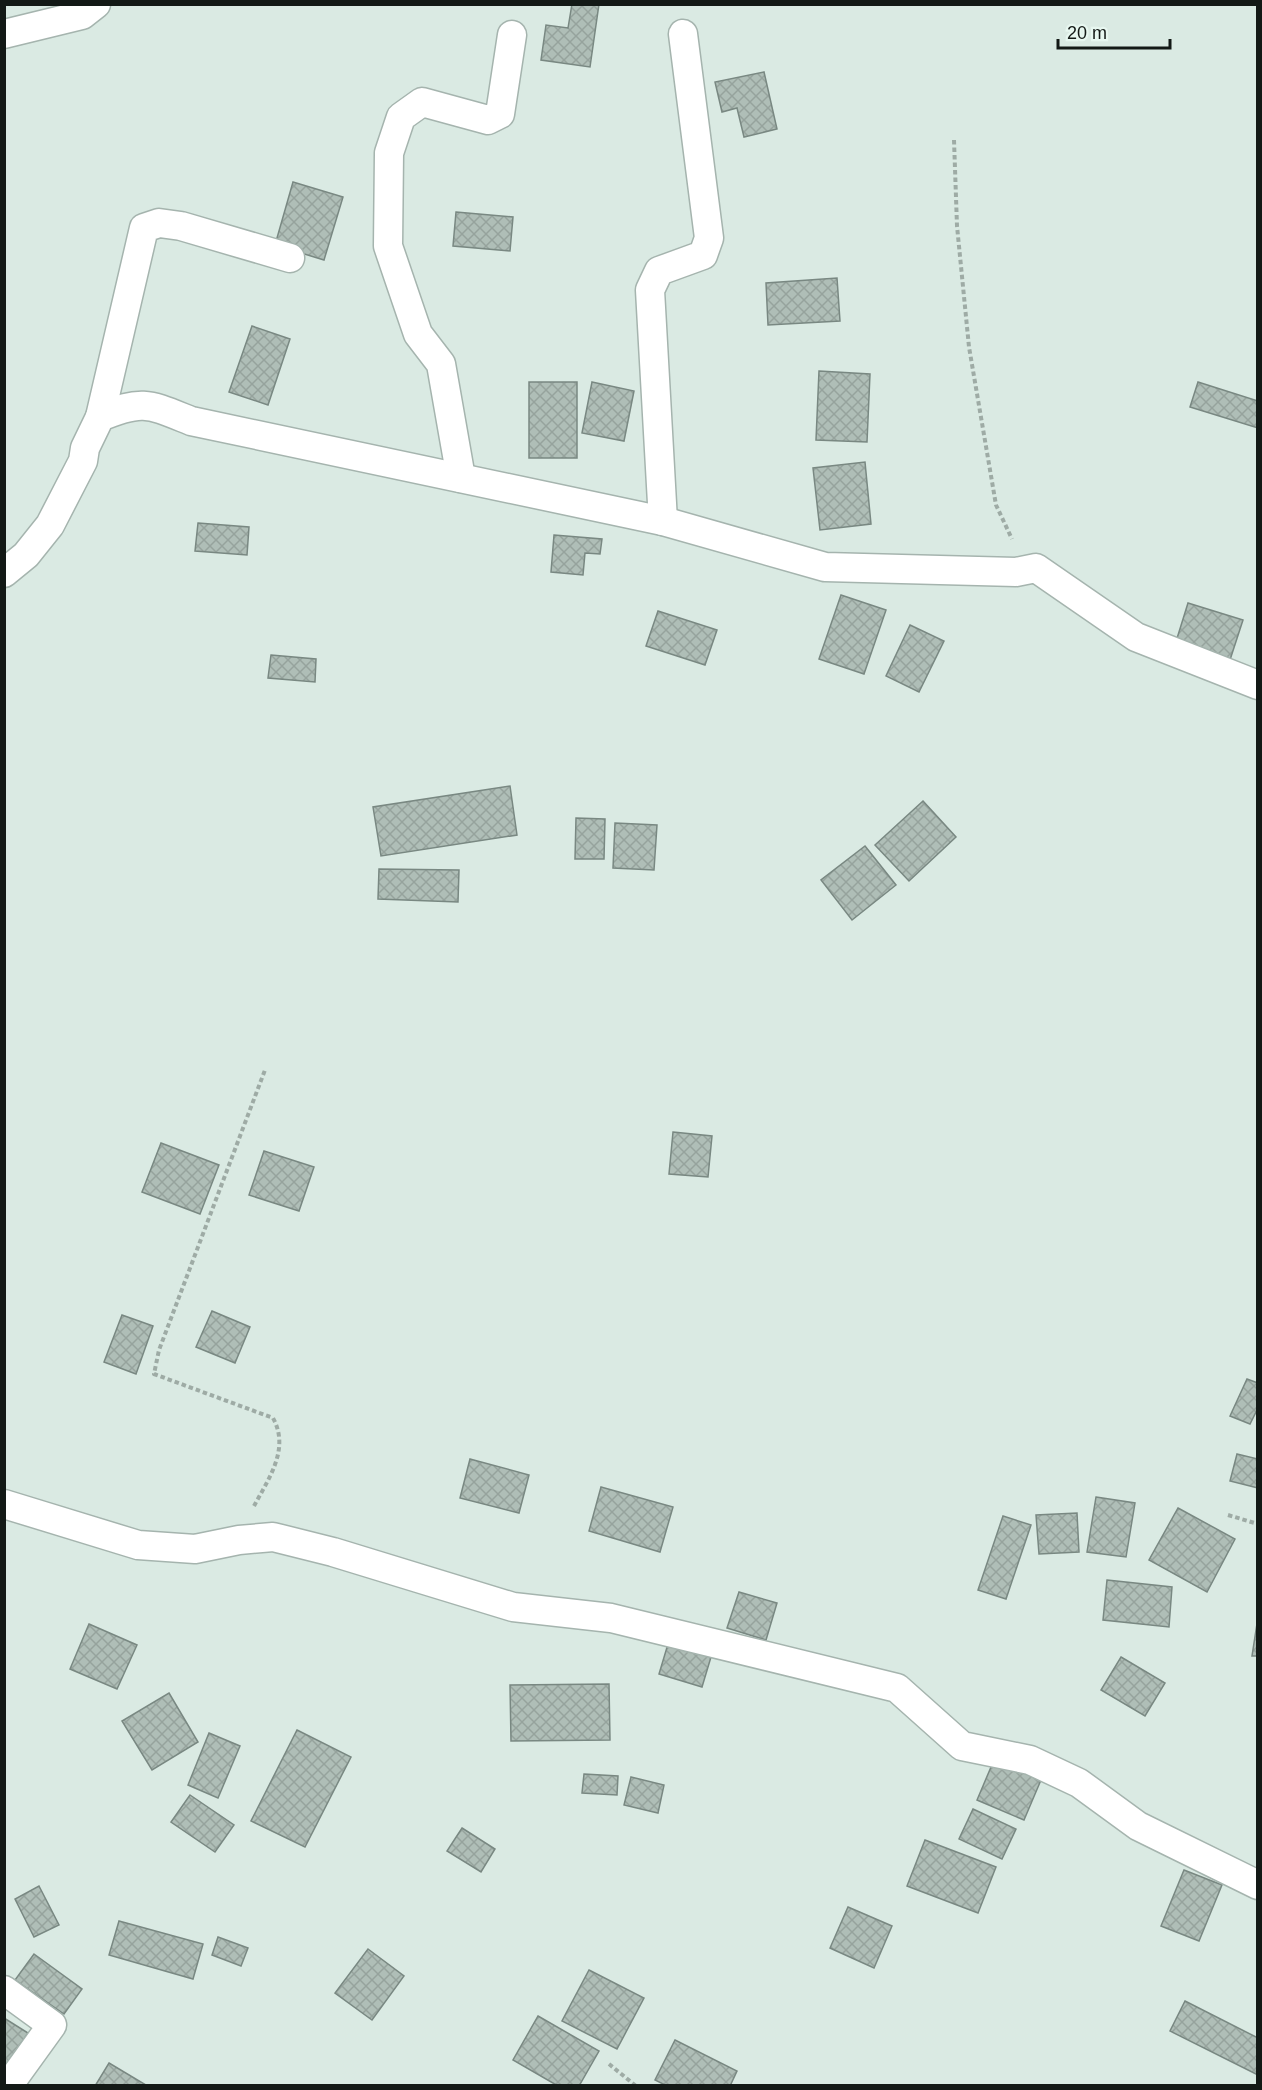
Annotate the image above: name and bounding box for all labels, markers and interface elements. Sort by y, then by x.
scale bar [1058,12,1170,50]
text: 20 m [1067,23,1107,43]

